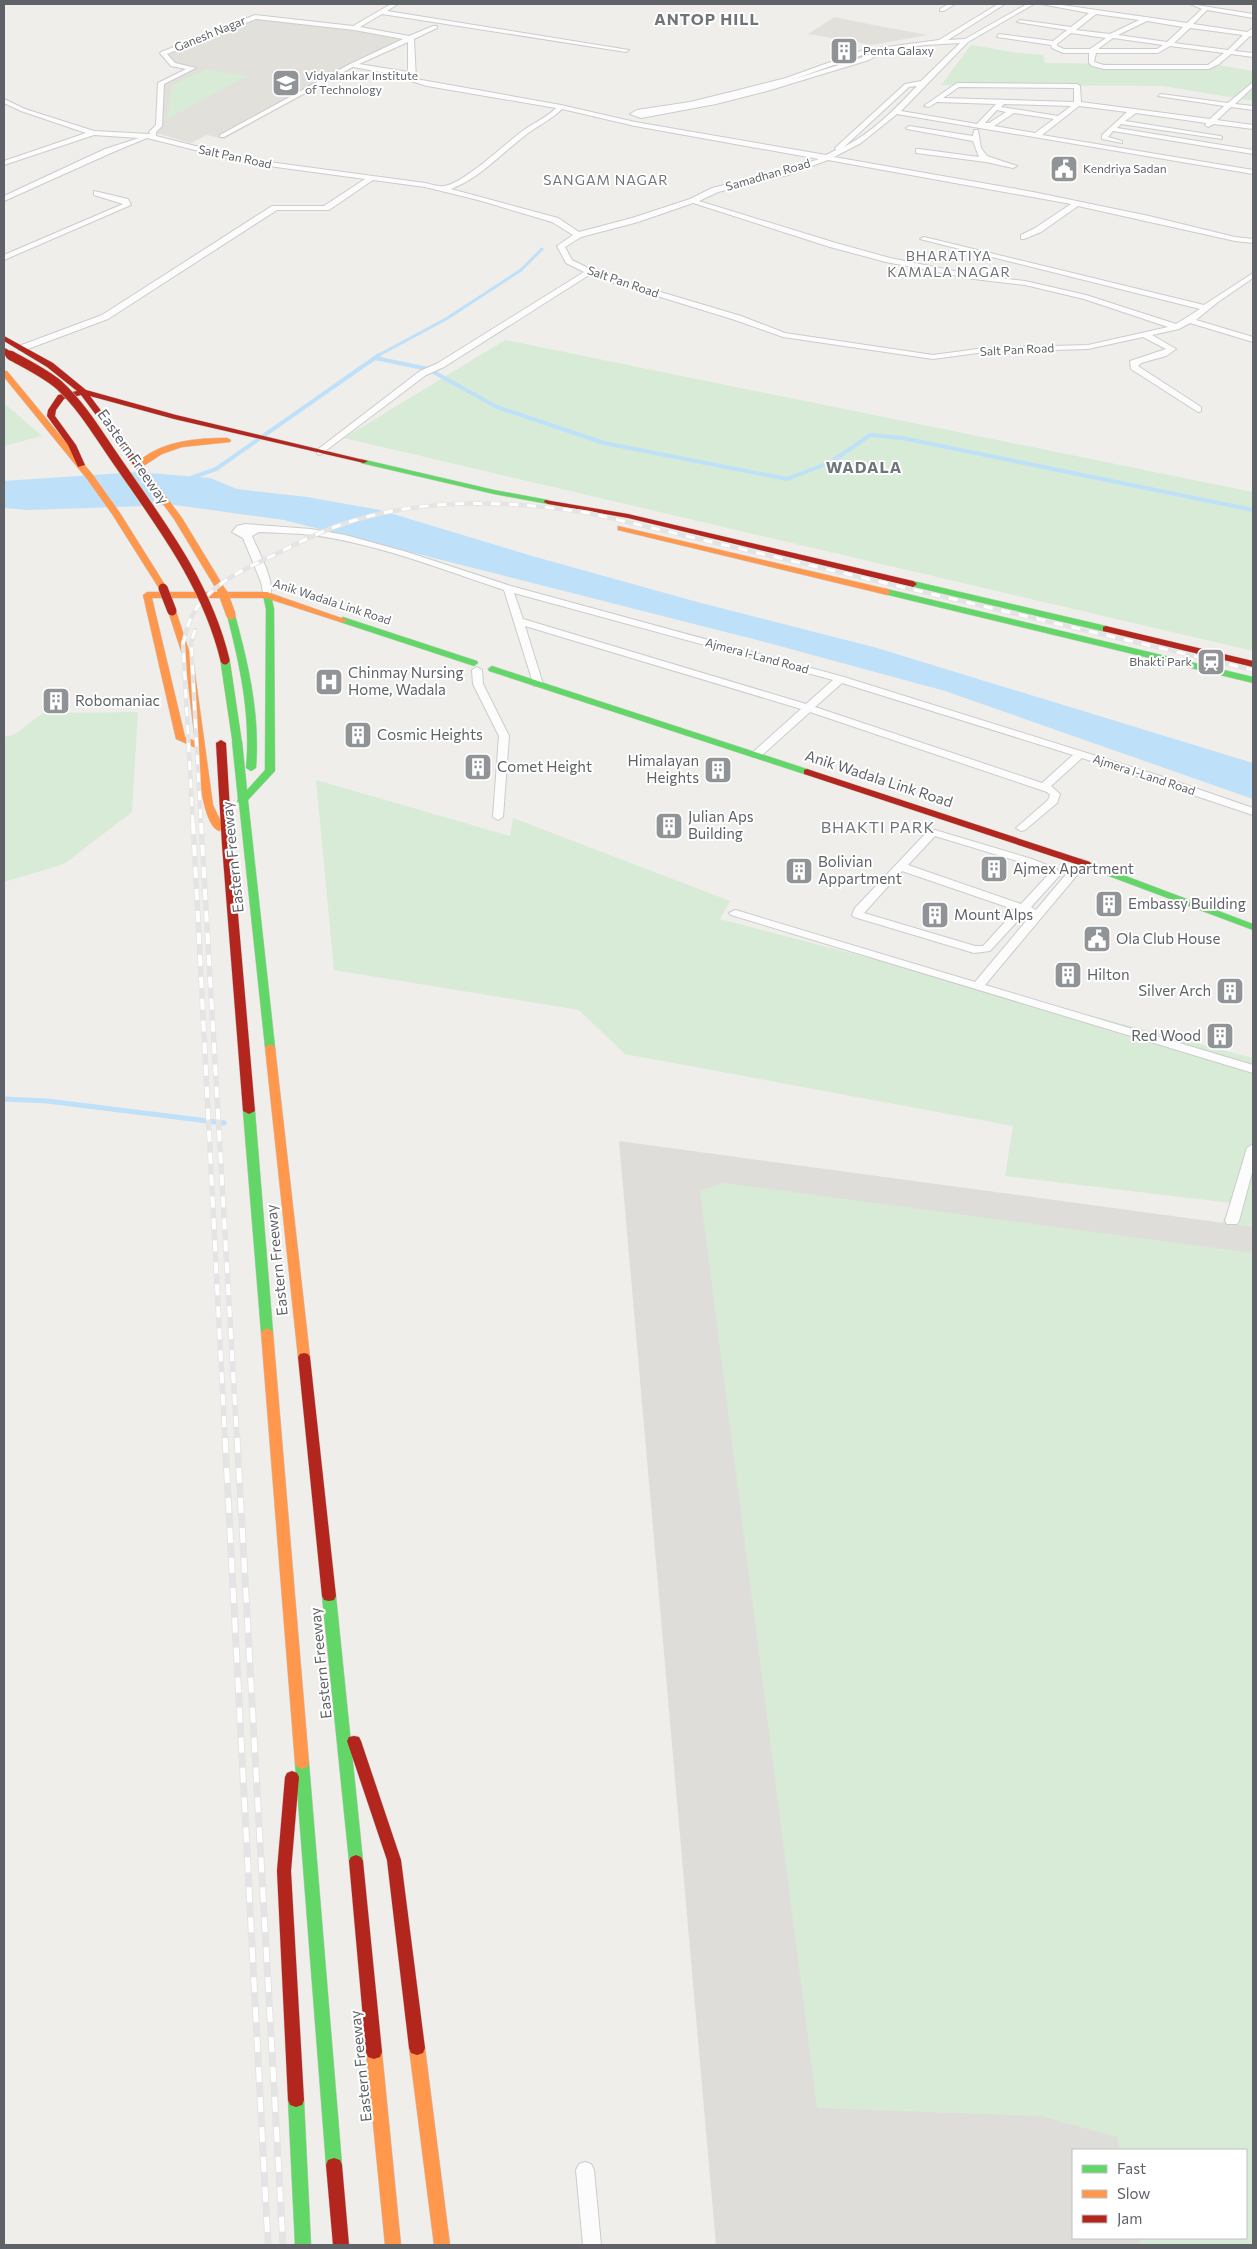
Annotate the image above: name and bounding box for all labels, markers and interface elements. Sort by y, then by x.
district label: ANTOP HILL [654,9,760,28]
street label: Ganesh Nagar [172,12,248,54]
building icon: Penta Galaxy [829,36,859,66]
place label: Penta Galaxy [863,43,934,57]
school or university icon: Vidyalankar Institute of Technology [271,68,301,98]
place label: Vidyalankar Institute of Technology [305,68,418,96]
street label: Salt Pan Road [197,141,273,171]
public building icon: Kendriya Sadan [1049,154,1079,184]
street label: Samadhan Road [724,155,812,193]
place label: Kendriya Sadan [1083,161,1167,175]
district label: SANGAM NAGAR [543,171,669,188]
district label: BHARATIYA KAMALA NAGAR [887,247,1011,280]
street label: Salt Pan Road [586,262,661,300]
street label: Salt Pan Road [979,340,1055,358]
street label: Eastern Freeway [94,405,173,508]
district label: WADALA [826,457,902,476]
street label: Anik Wadala Link Road [271,575,393,627]
street label: Ajmera l-Land Road [704,634,811,676]
station icon: Bhakti Park [1196,647,1226,677]
place label: Bhakti Park [1129,654,1192,668]
place label: Chinmay Nursing Home, Wadala [348,663,464,698]
hospital icon: Chinmay Nursing Home, Wadala [314,667,344,697]
building icon: Robomaniac [41,686,71,716]
place label: Robomaniac [75,691,160,709]
building icon: Cosmic Heights [343,720,373,750]
place label: Cosmic Heights [377,725,483,743]
street label: Anik Wadala Link Road [803,746,955,810]
place label: Himalayan Heights [627,751,699,786]
street label: Ajmera l-Land Road [1091,751,1197,797]
building icon: Comet Height [463,752,493,782]
building icon: Himalayan Heights [703,755,733,785]
place label: Comet Height [497,757,592,775]
street label: Eastern Freeway [217,800,247,914]
place label: Julian Aps Building [688,807,754,842]
building icon: Julian Aps Building [654,811,684,841]
district label: BHAKTI PARK [821,817,935,836]
place label: Bolivian Appartment [818,852,902,887]
building icon: Ajmex Apartment [979,854,1009,884]
building icon: Bolivian Appartment [784,856,814,886]
place label: Ajmex Apartment [1013,859,1134,877]
building icon: Embassy Building [1094,889,1124,919]
place label: Embassy Building [1128,894,1246,912]
building icon: Mount Alps [920,900,950,930]
place label: Mount Alps [954,905,1033,923]
public building icon: Ola Club House [1082,924,1112,954]
place label: Ola Club House [1116,929,1220,947]
building icon: Hilton [1053,960,1083,990]
place label: Hilton [1087,965,1130,983]
building icon: Silver Arch [1215,976,1245,1006]
place label: Silver Arch [1138,981,1211,999]
building icon: Red Wood [1205,1021,1235,1051]
place label: Red Wood [1131,1026,1201,1044]
street label: Eastern Freeway [261,1203,291,1317]
street label: Eastern Freeway [305,1606,335,1720]
street label: Eastern Freeway [345,2009,375,2123]
legend [1072,2149,1247,2239]
text: Fast [1117,2159,1146,2177]
text: Slow [1117,2184,1150,2202]
text: Jam [1117,2209,1142,2227]

